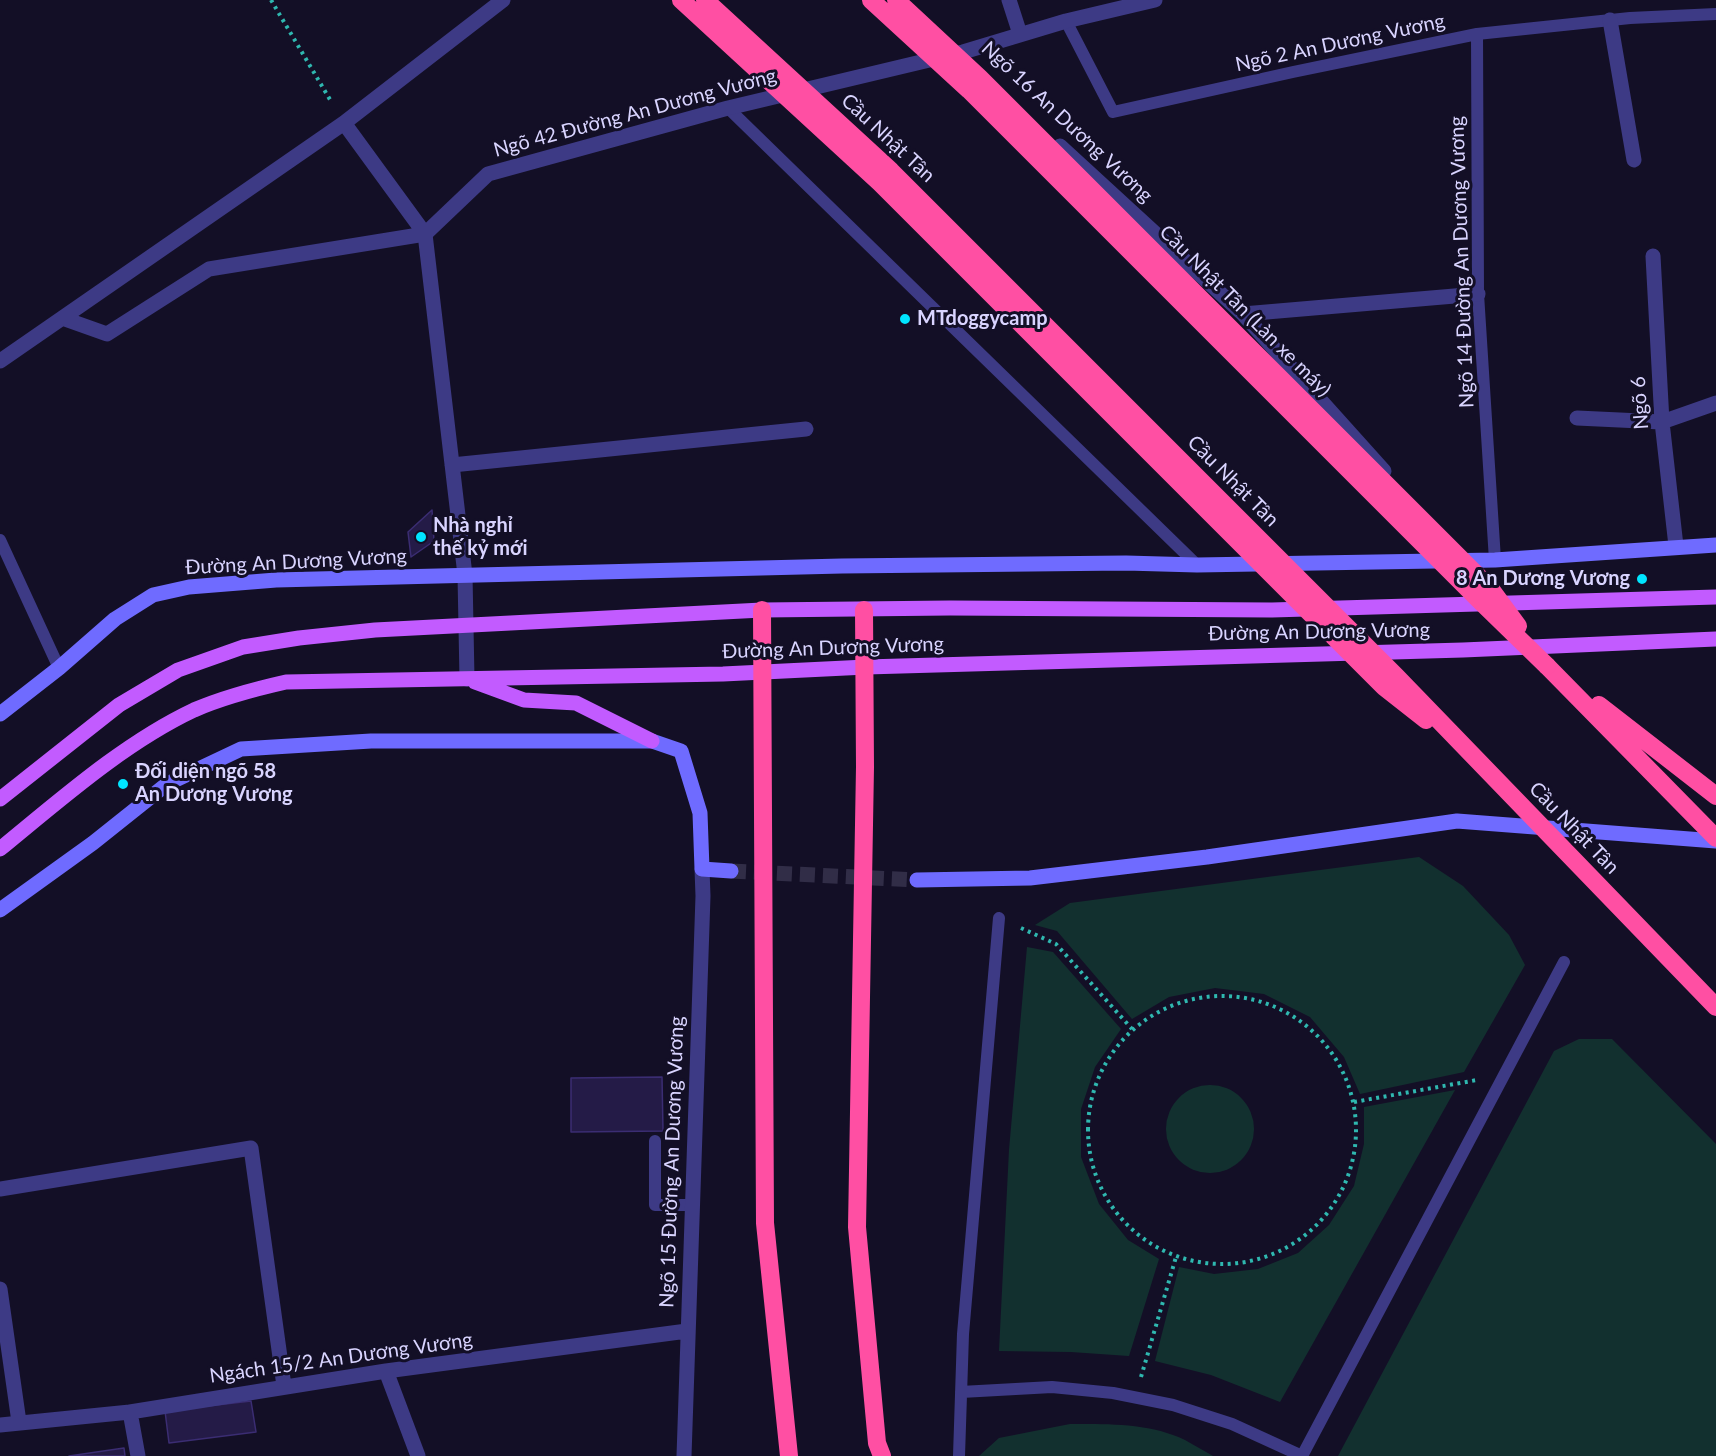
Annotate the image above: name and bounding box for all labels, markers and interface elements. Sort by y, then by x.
street label: Ngõ 2 An Dương Vương [1233,9,1447,77]
street label: Ngõ 16 An Dương Vương [976,36,1158,208]
street label: Ngõ 42 Đường An Dương Vương [491,64,779,162]
street label: Cầu Nhật Tân [836,89,940,187]
street label: Ngõ 14 Đường An Dương Vương [1445,116,1479,408]
street label: Cầu Nhật Tân (Làn xe máy) [1154,220,1336,402]
place label: MTdoggycamp [917,307,1048,331]
marker: MTdoggycamp [898,312,912,326]
street label: Ngõ 6 [1626,376,1654,430]
street label: Cầu Nhật Tân [1182,430,1284,532]
place label: Nhà nghỉ thế kỷ mới [433,514,528,561]
marker: Nhà nghỉ thế kỷ mới [414,530,428,544]
street label: Đường An Dương Vương [185,544,407,580]
place label: 8 An Dương Vương [1456,567,1630,591]
marker: 8 An Dương Vương [1635,572,1649,586]
street label: Đường An Dương Vương [1208,618,1430,646]
street label: Đường An Dương Vương [722,632,944,664]
place label: Đối diện ngõ 58 An Dương Vương [135,760,292,807]
marker: Đối diện ngõ 58 An Dương Vương [116,777,130,791]
street label: Cầu Nhật Tân [1524,777,1624,879]
street label: Ngõ 15 Đường An Dương Vương [655,1016,689,1308]
street label: Ngách 15/2 An Dương Vương [208,1328,474,1388]

